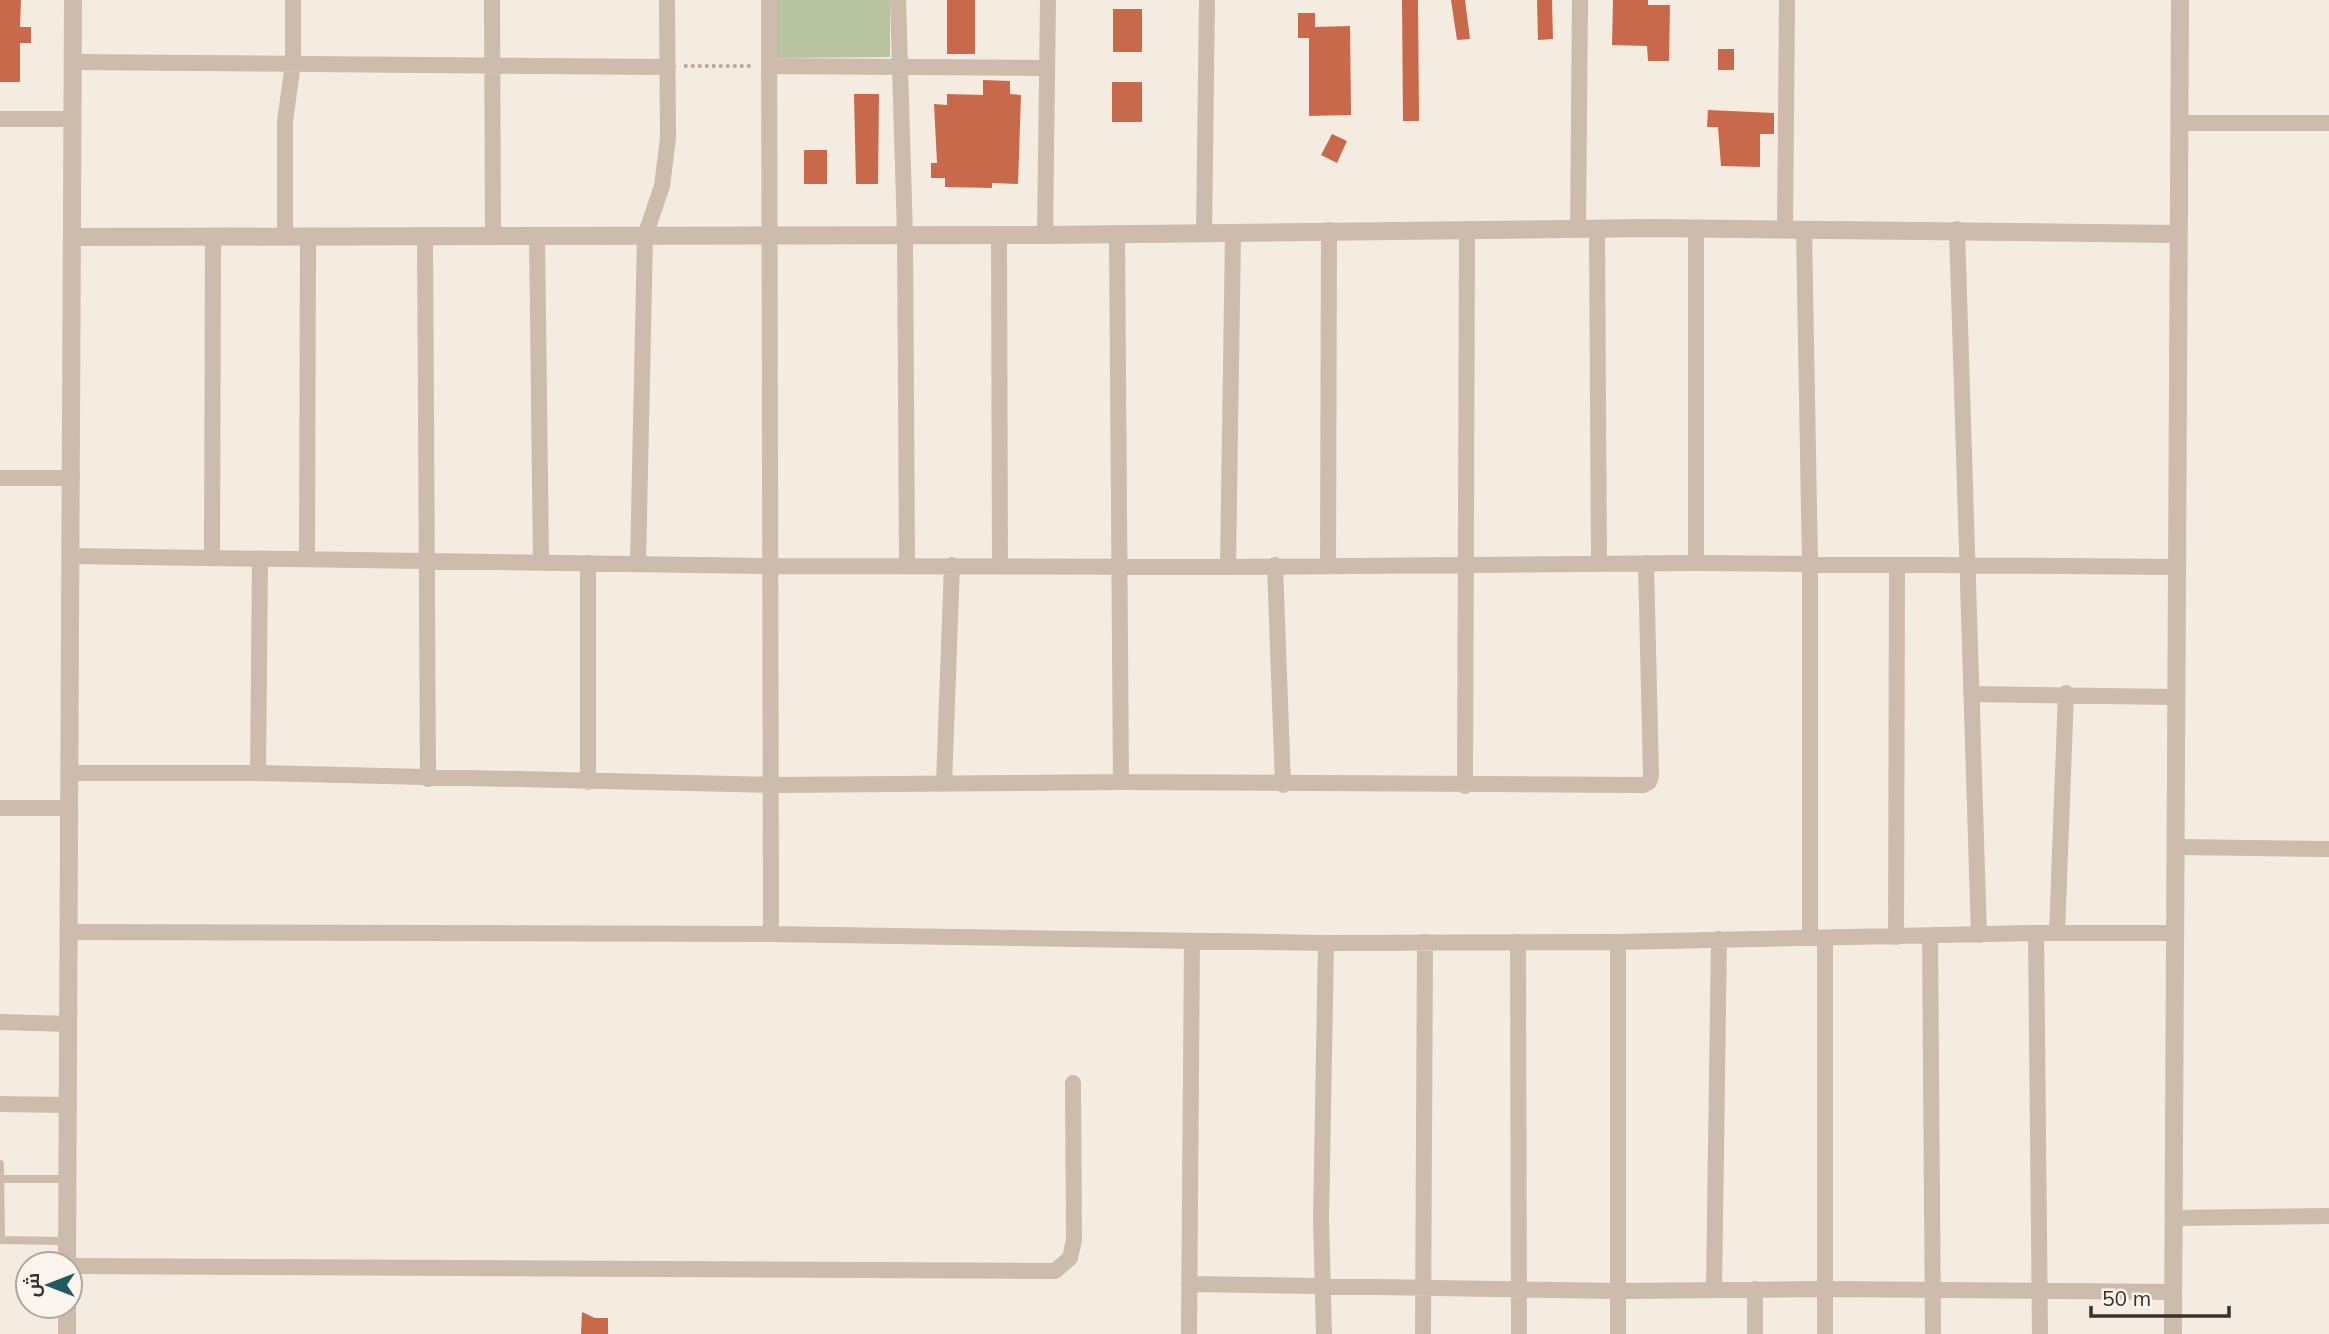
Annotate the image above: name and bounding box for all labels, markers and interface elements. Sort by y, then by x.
north arrow [14,1250,84,1320]
text: ش [20,1273,44,1297]
scale bar [2091,1274,2229,1318]
text: 50 m [2102,1285,2151,1311]

